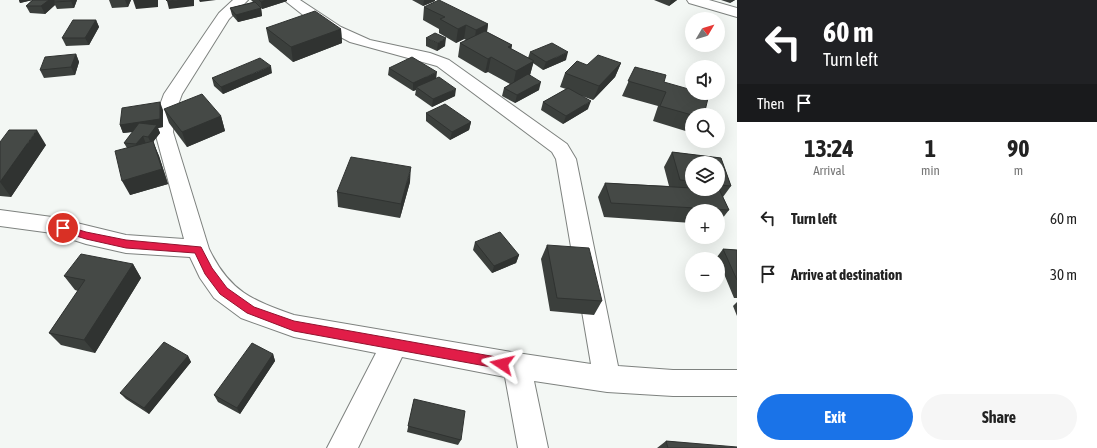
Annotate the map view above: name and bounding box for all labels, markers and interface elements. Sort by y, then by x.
north arrow [685,12,725,52]
map controls [685,12,725,292]
icon: left [757,16,809,68]
text: 60 m [823,16,873,48]
text: Turn left [823,49,878,70]
button: sound [685,60,725,100]
icon: arrive [793,92,815,114]
text: Then [757,95,785,112]
button: search [685,108,725,148]
text: 13:24 [804,135,854,162]
text: 1 [925,135,936,162]
text: 90 [1007,135,1030,162]
button: layers [685,156,725,196]
text: Arrival [813,163,845,178]
text: min [921,163,940,178]
text: m [1014,163,1023,178]
button: + [685,204,725,244]
icon: left [757,207,779,229]
text: Turn left [791,210,837,227]
text: 60 m [1050,210,1077,227]
pin [46,211,80,245]
icon: arrive [52,217,74,239]
button: − [685,252,725,292]
icon: arrive [757,263,779,285]
text: Arrive at destination [791,266,902,283]
text: 30 m [1050,266,1077,283]
position arrow [481,343,523,385]
button: Exit [757,394,913,440]
button: Share [921,394,1077,440]

